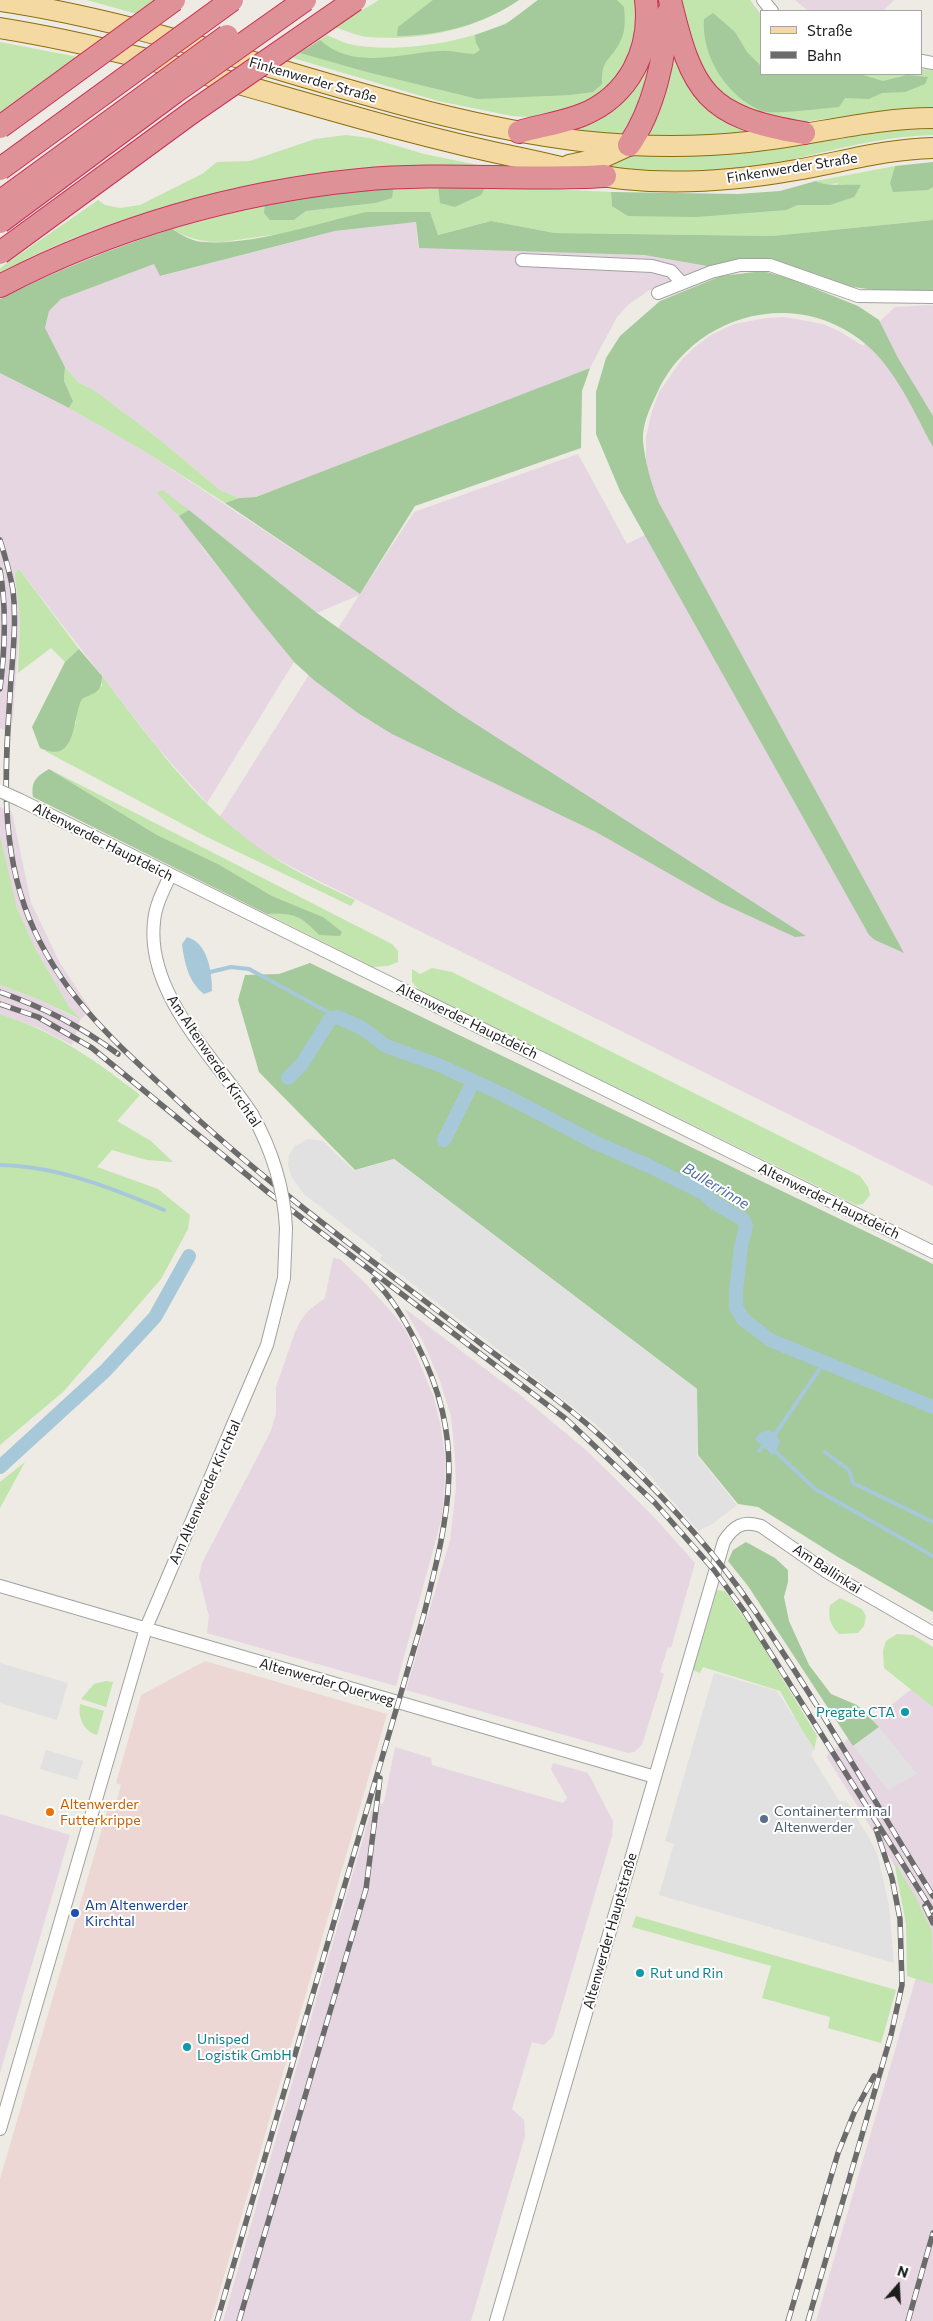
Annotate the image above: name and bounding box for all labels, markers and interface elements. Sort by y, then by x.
legend [760,10,923,75]
text: Straße [807,21,853,39]
text: Bahn [807,46,842,64]
street label: Finkenwerder Straße [247,54,379,106]
street label: Finkenwerder Straße [725,149,859,187]
street label: Altenwerder Hauptdeich [30,799,176,885]
street label: Altenwerder Hauptdeich [394,979,540,1063]
street label: Am Altenwerder Kirchtal [163,992,265,1130]
water label: Bullerrinne [679,1159,753,1213]
street label: Altenwerder Hauptdeich [756,1159,902,1243]
street label: Am Altenwerder Kirchtal [166,1417,244,1567]
street label: Am Ballinkai [790,1541,864,1597]
street label: Altenwerder Querweg [258,1655,396,1709]
place label: Pregate CTA [816,1704,895,1720]
marker: Pregate CTA [899,1706,911,1718]
place label: Altenwerder Futterkrippe [60,1796,141,1828]
place label: Containerterminal Altenwerder [774,1803,891,1835]
marker: Altenwerder Futterkrippe [44,1806,56,1818]
marker: Containerterminal Altenwerder [758,1813,770,1825]
street label: Altenwerder Hauptstraße [580,1851,640,2011]
place label: Am Altenwerder Kirchtal [85,1897,188,1930]
marker: Am Altenwerder Kirchtal [69,1907,81,1919]
place label: Rut und Rin [650,1965,723,1981]
marker: Rut und Rin [634,1967,646,1979]
place label: Unisped Logistik GmbH [197,2031,292,2064]
marker: Unisped Logistik GmbH [181,2041,193,2053]
north arrow [873,2261,923,2311]
text: N [895,2262,911,2281]

